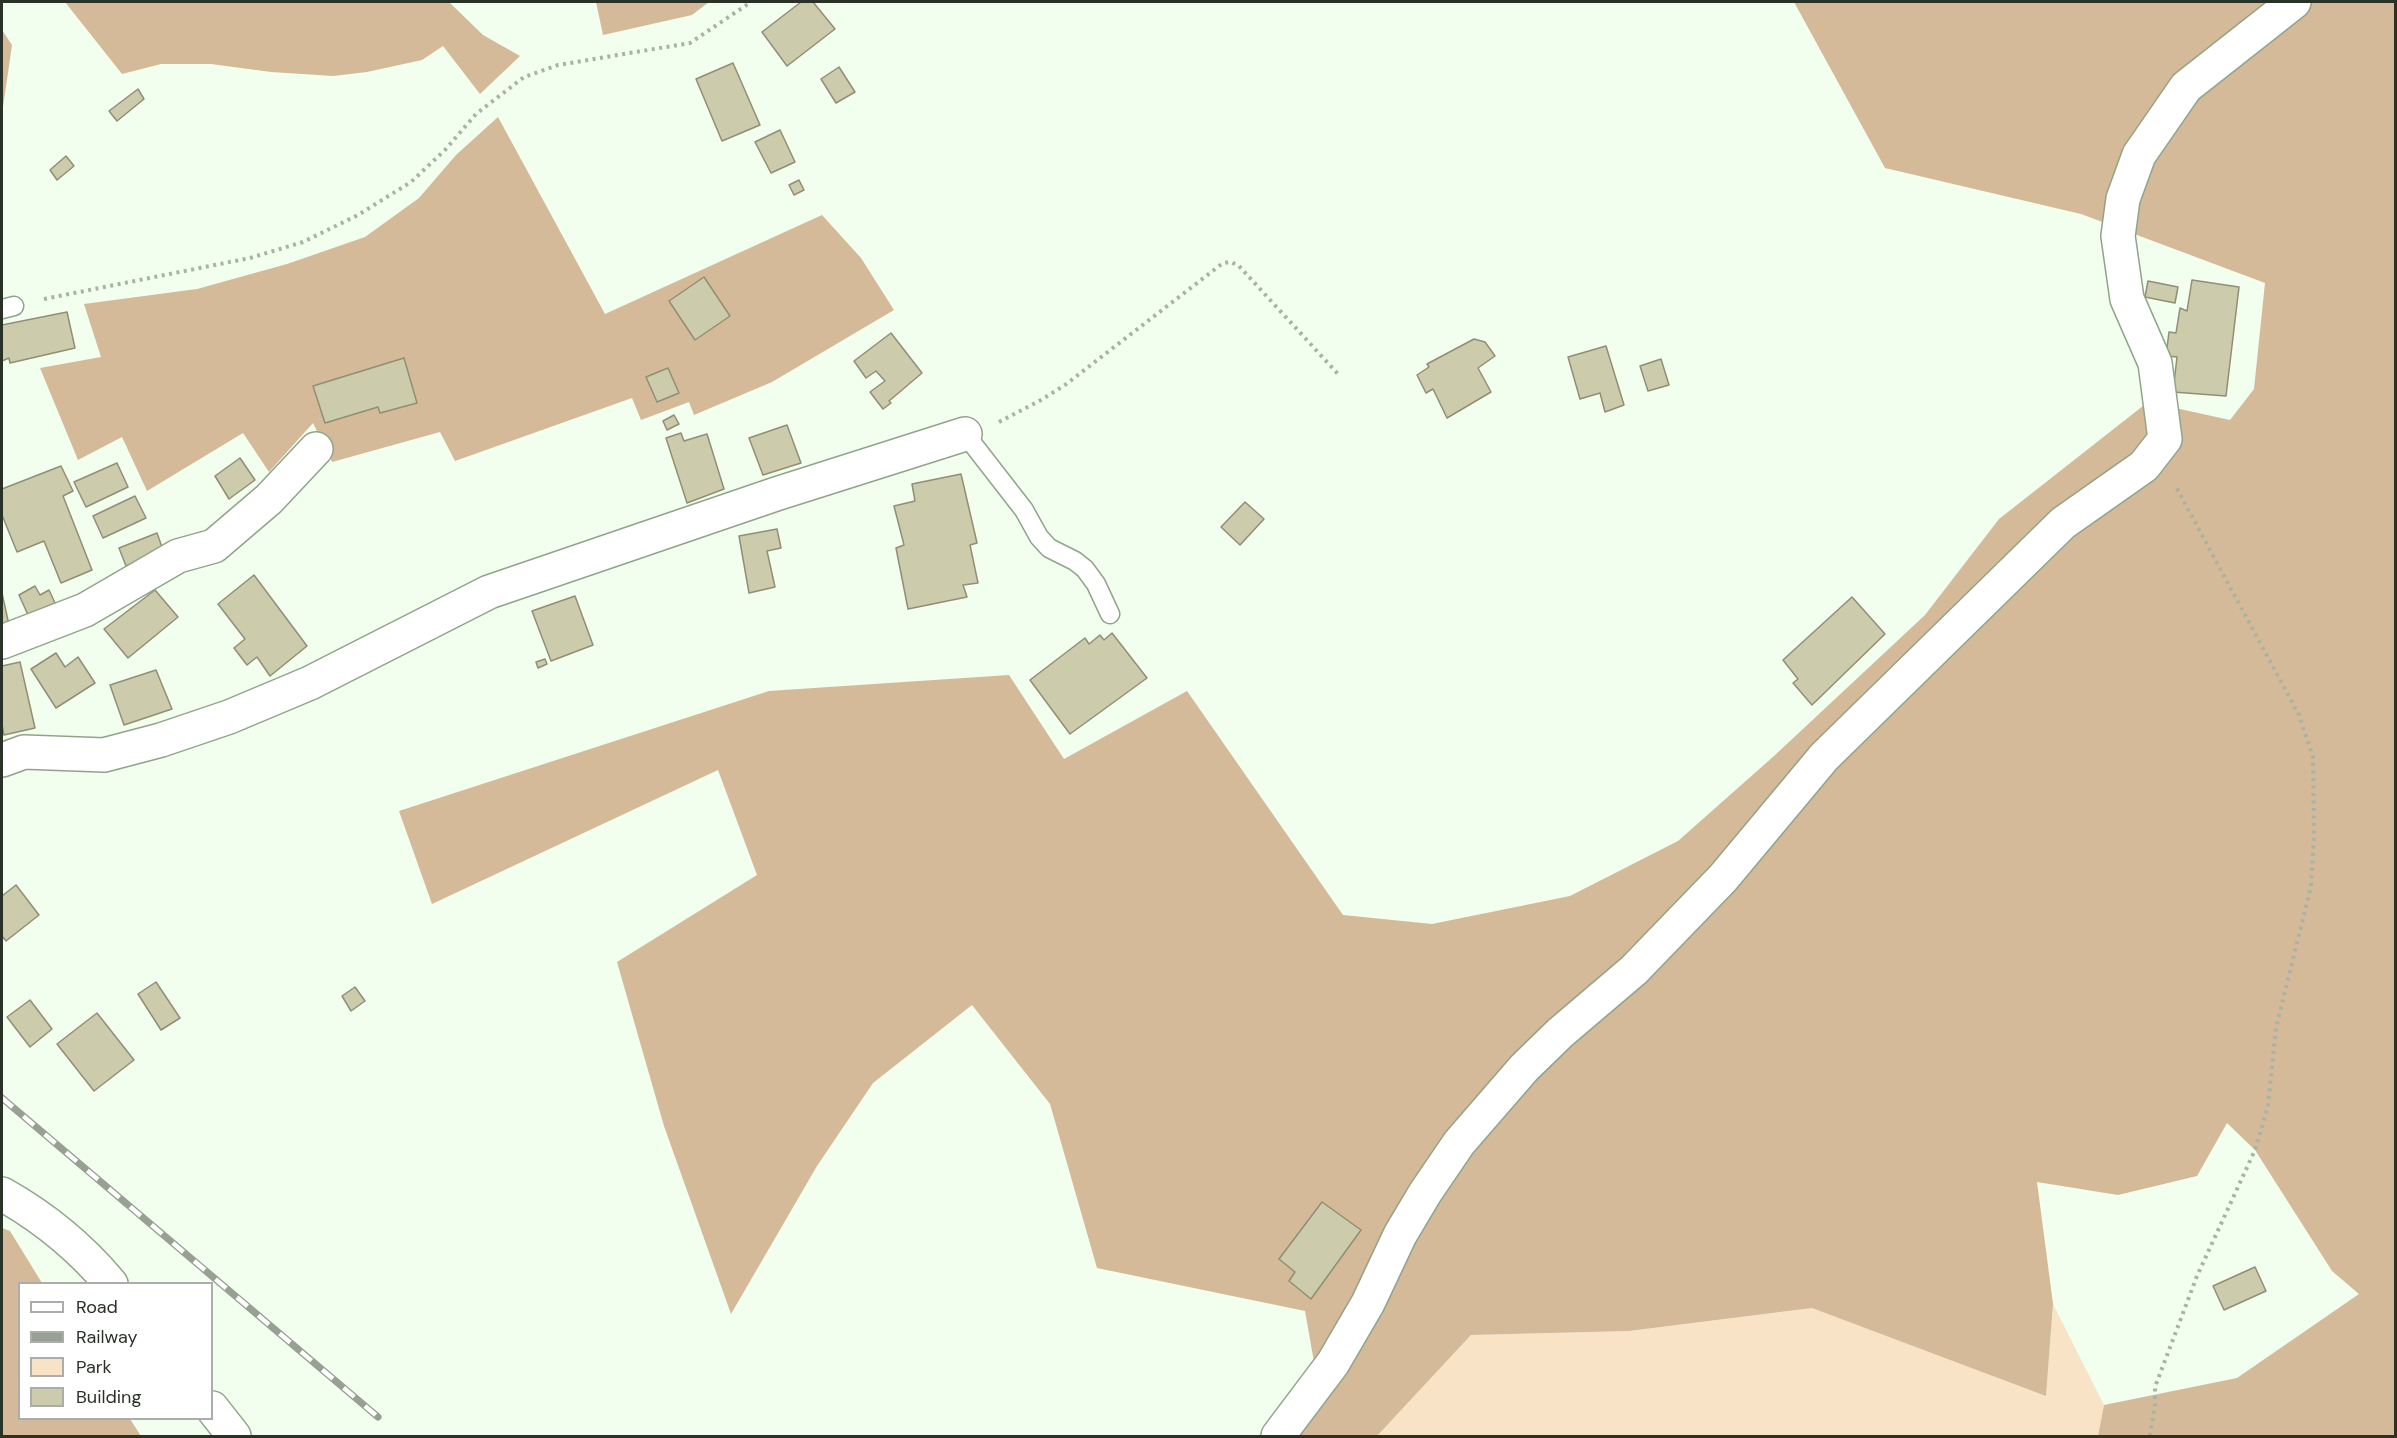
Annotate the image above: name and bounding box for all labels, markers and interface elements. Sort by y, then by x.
legend [18,1282,213,1420]
text: Road [76,1295,118,1319]
text: Railway [76,1325,138,1349]
text: Park [76,1355,112,1379]
text: Building [76,1385,141,1409]

